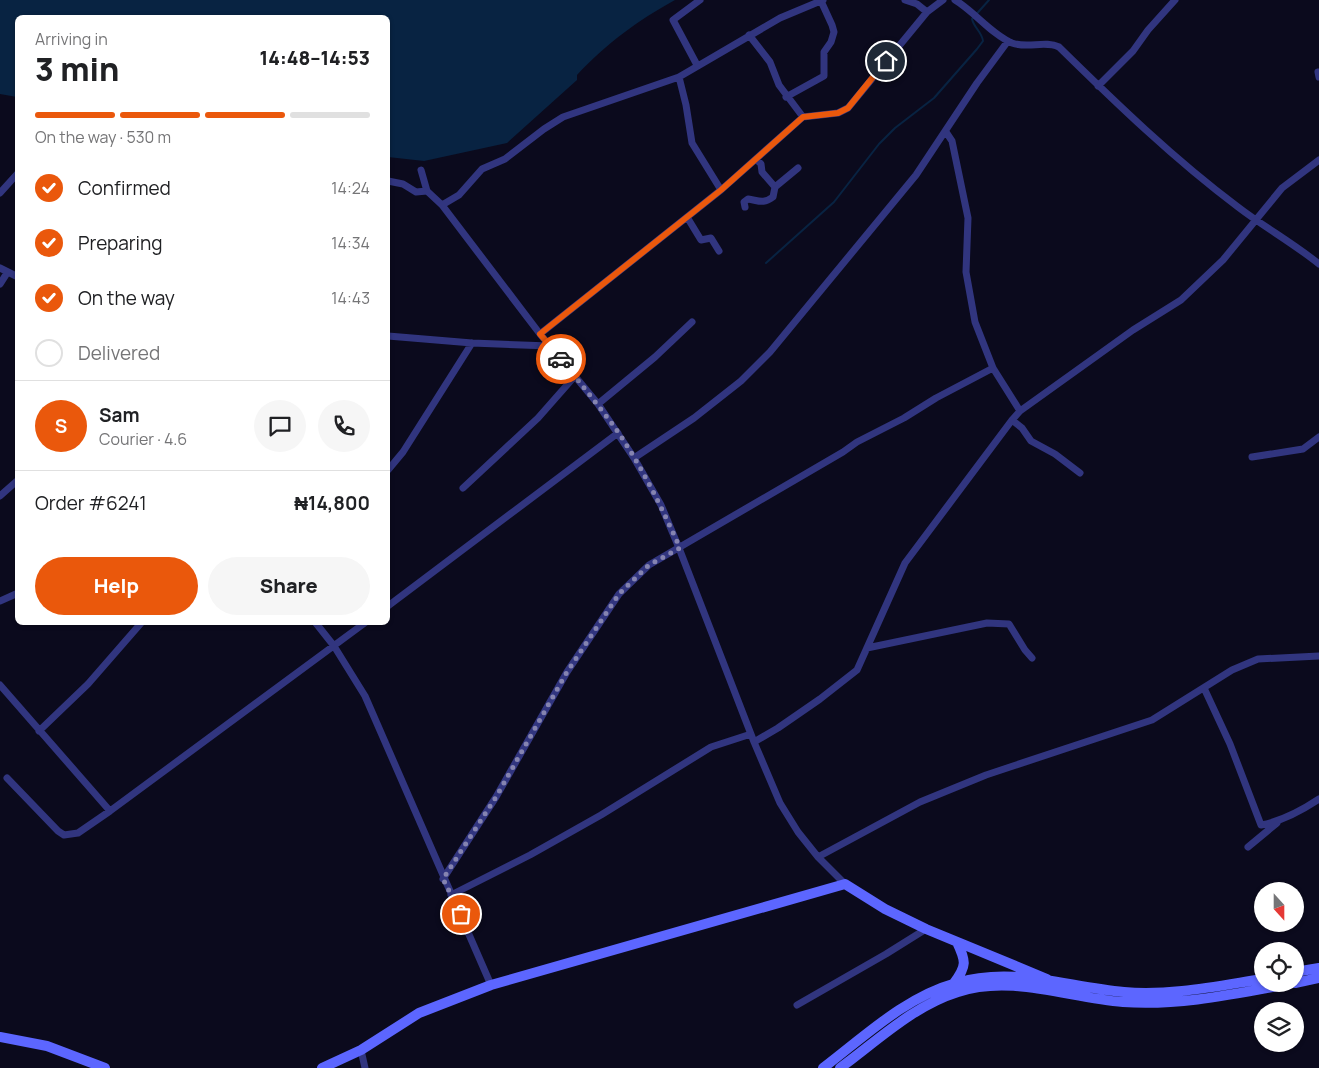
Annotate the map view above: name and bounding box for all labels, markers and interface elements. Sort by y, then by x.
text: Arriving in [35,28,108,50]
pin [865,40,907,82]
text: 14:48–14:53 [260,45,370,71]
text: 3 min [35,47,119,91]
icon: home [872,47,900,75]
text: On the way · 530 m [35,126,171,148]
icon: check [35,174,63,202]
text: Confirmed [78,175,171,201]
text: 14:24 [331,177,370,199]
icon: check [35,229,63,257]
text: Preparing [78,230,163,256]
text: 14:34 [331,232,370,254]
icon: check [35,284,63,312]
text: On the way [78,285,175,311]
text: 14:43 [331,287,370,309]
courier [536,334,586,384]
text: Delivered [78,340,160,366]
icon: car [547,345,575,373]
button: chat [254,400,306,452]
button: phone [318,400,370,452]
text: Sam [99,402,140,428]
text: S [55,413,67,439]
text: Courier · 4.6 [99,428,187,450]
text: Order #6241 [35,490,147,516]
text: ₦14,800 [294,490,370,516]
button: Help [35,557,198,615]
button: Share [208,557,370,615]
north arrow [1254,882,1304,932]
map controls [1254,882,1304,1052]
pin [440,893,482,935]
icon: bag [447,900,475,928]
button: locate [1254,942,1304,992]
button: layers [1254,1002,1304,1052]

